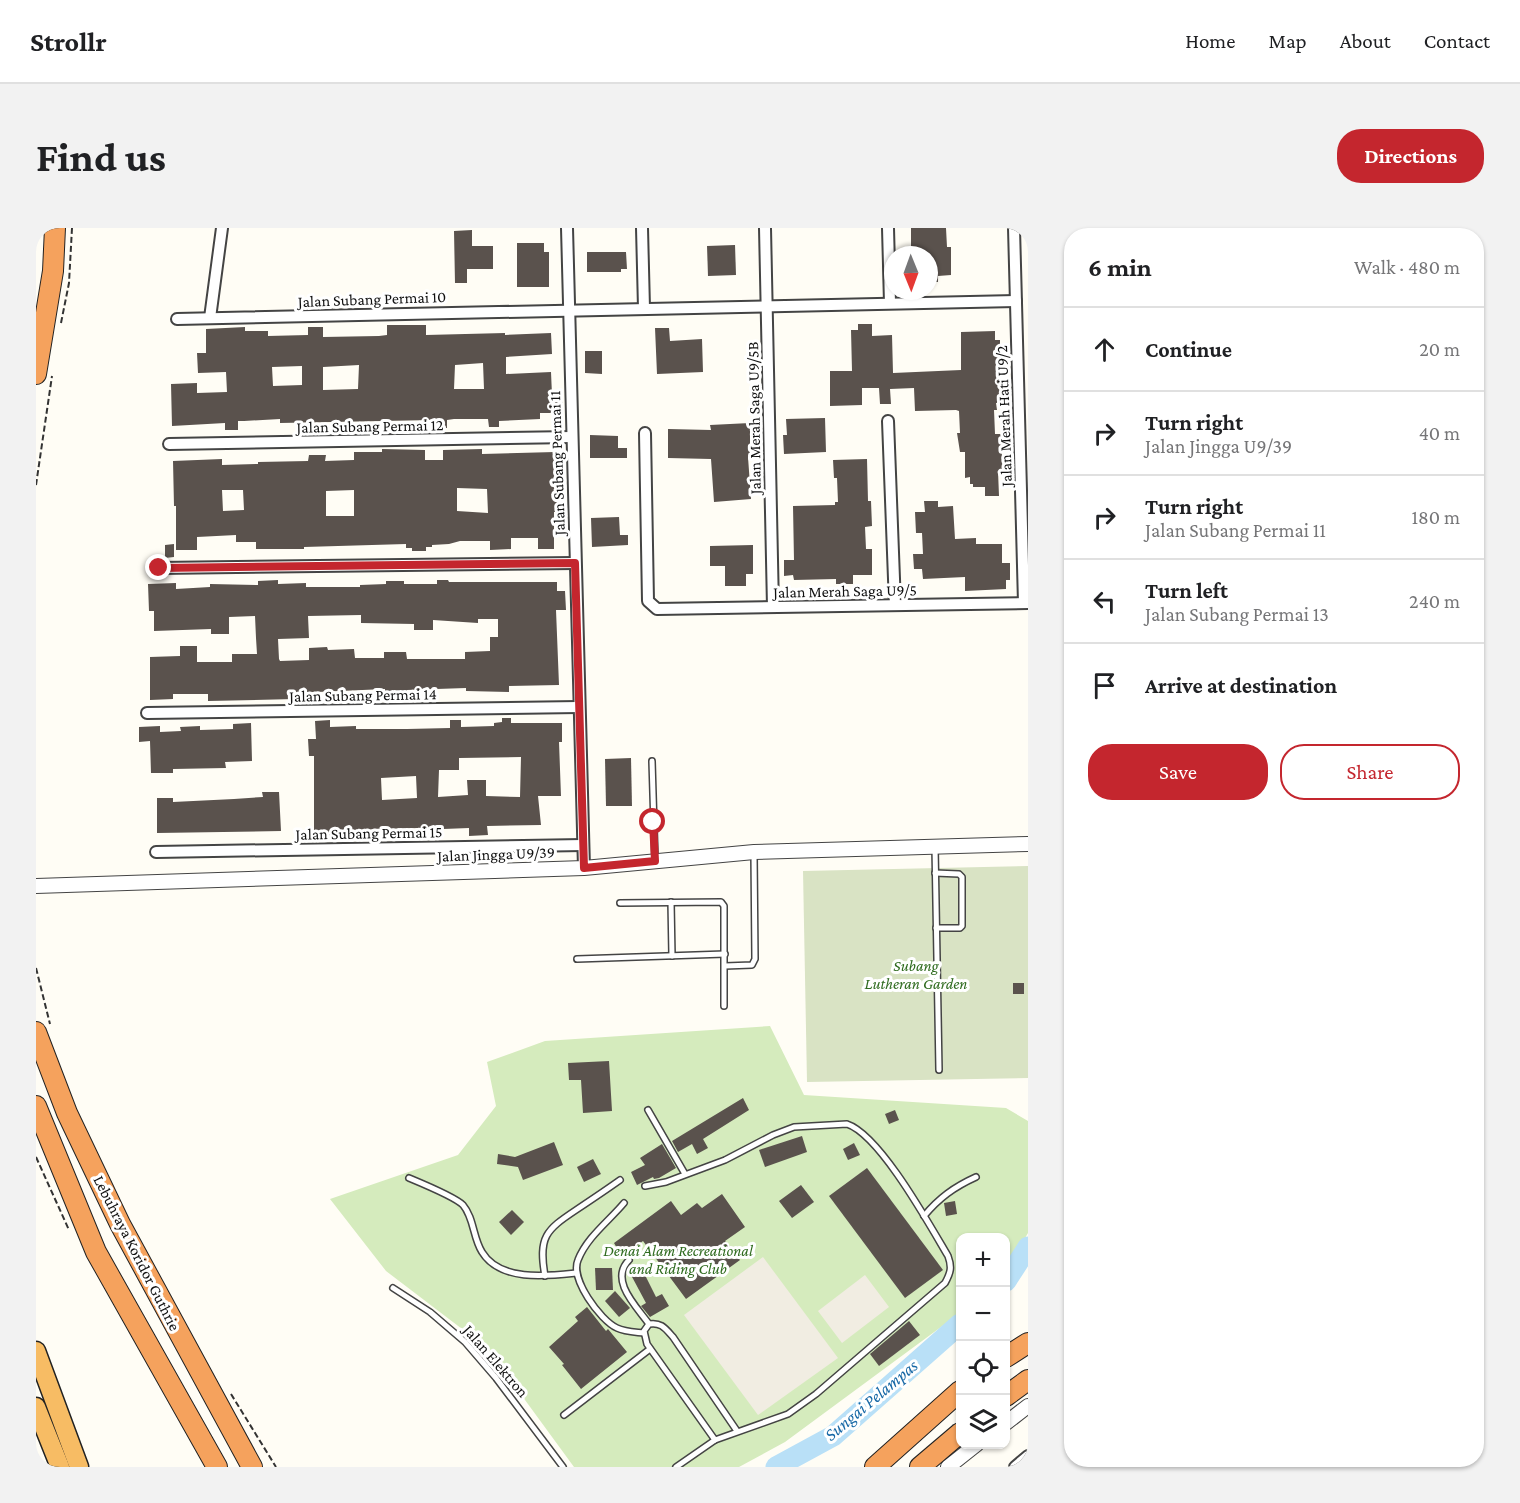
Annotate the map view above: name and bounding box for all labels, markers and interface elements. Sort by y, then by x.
text: Strollr [30,26,107,57]
text: Home [1185,29,1235,53]
text: Map [1268,29,1307,53]
text: About [1340,29,1391,53]
text: Contact [1424,29,1490,53]
button: Directions [1337,129,1484,183]
text: Find us [36,133,166,180]
north arrow [884,246,938,300]
text: 6 min [1088,253,1152,282]
text: Walk · 480 m [1354,256,1460,278]
street label: Jalan Subang Permai 10 [295,288,447,311]
icon: ahead [1088,333,1121,366]
text: Continue [1145,337,1232,362]
text: 20 m [1419,338,1460,360]
street label: Jalan Merah Saga U9/5B [744,341,765,496]
street label: Jalan Merah Hati U9/2 [993,345,1016,489]
street label: Jalan Subang Permai 11 [546,390,569,538]
text: Turn right [1145,410,1243,435]
street label: Jalan Subang Permai 12 [294,416,444,437]
icon: right [1088,417,1121,450]
text: 40 m [1419,422,1460,444]
text: Jalan Jingga U9/39 [1145,435,1292,457]
text: Turn right [1145,494,1243,519]
icon: right [1088,501,1121,534]
text: 180 m [1411,506,1460,528]
text: Jalan Subang Permai 11 [1145,519,1326,541]
route end [145,554,171,580]
text: Turn left [1145,578,1228,603]
street label: Jalan Merah Saga U9/5 [771,581,917,602]
icon: left [1088,585,1121,618]
text: 240 m [1409,590,1460,612]
text: Jalan Subang Permai 13 [1145,603,1329,625]
icon: arrive [1088,669,1121,702]
text: Arrive at destination [1145,673,1337,698]
street label: Jalan Subang Permai 14 [287,685,437,706]
button: Save [1088,744,1268,800]
button: Share [1280,744,1460,800]
route start [639,808,665,834]
street label: Jalan Subang Permai 15 [293,823,443,844]
street label: Jalan Jingga U9/39 [435,843,555,866]
park label: Subang Lutheran Garden [865,957,967,992]
street label: Lebuhraya Koridor Guthrie [90,1173,184,1334]
map controls [956,1233,1010,1449]
button: + [956,1233,1010,1287]
park label: Denai Alam Recreational and Riding Club [603,1242,754,1278]
button: − [956,1287,1010,1341]
street label: Jalan Elektron [458,1320,532,1402]
button: locate [956,1341,1010,1395]
water label: Sungai Pelampas [820,1355,922,1445]
button: layers [956,1395,1010,1449]

